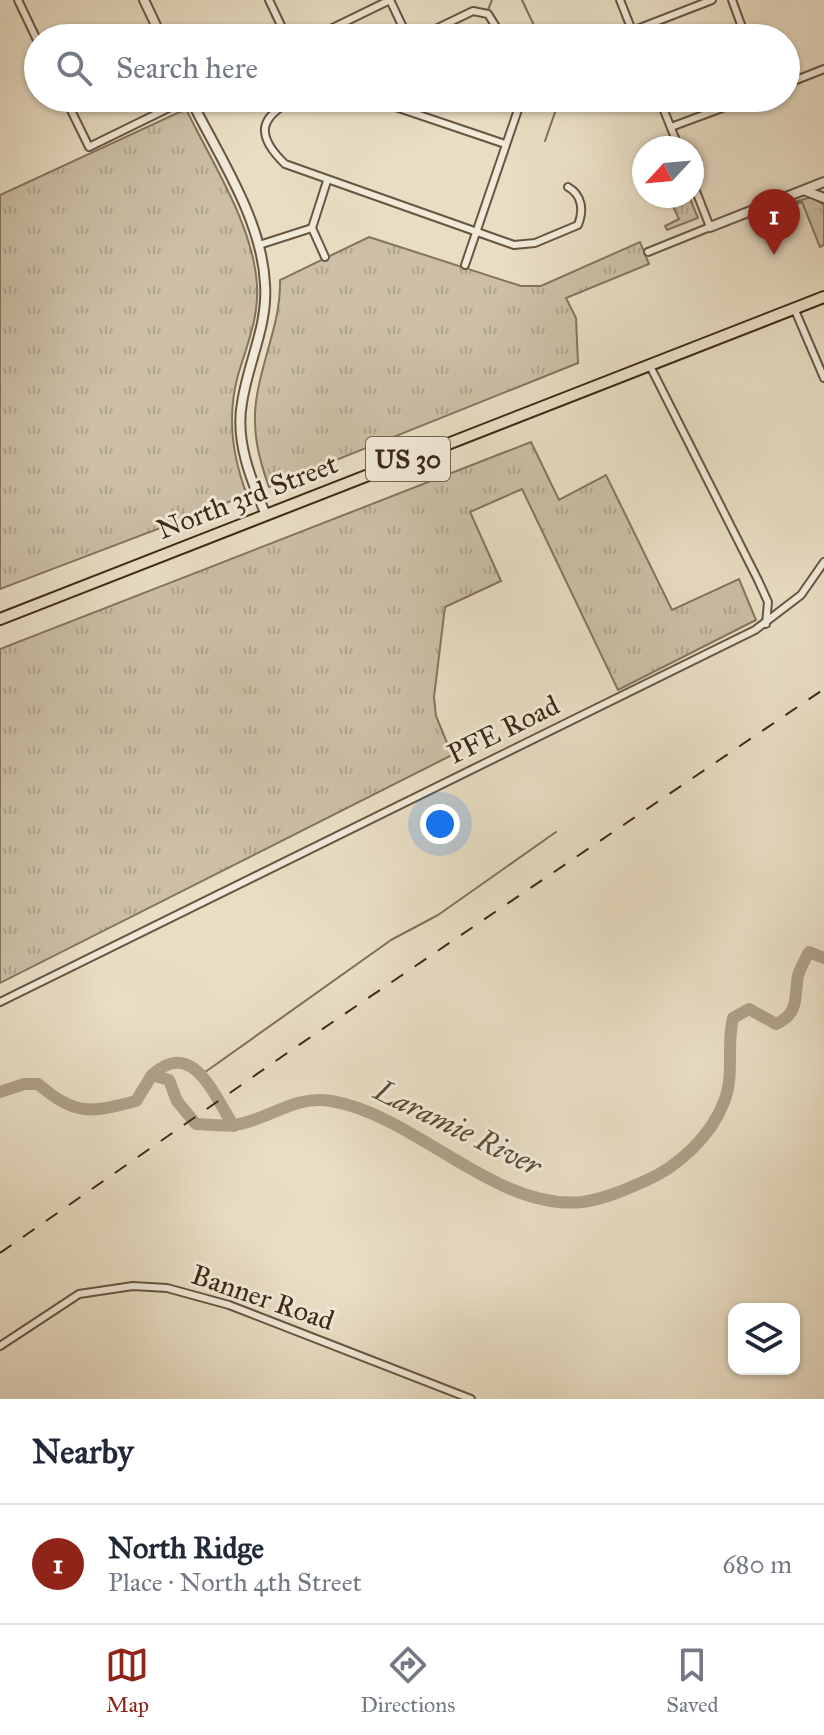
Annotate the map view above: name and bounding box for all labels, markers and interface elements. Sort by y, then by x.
search box [24,24,800,112]
icon: search [52,46,96,90]
text: Search here [116,50,258,86]
north arrow [632,136,704,208]
pin: 1 [748,189,800,255]
road number: US 30 [366,437,450,481]
street label: North 3rd Street [152,446,343,547]
street label: PFE Road [442,687,565,772]
your location [420,804,460,844]
water label: Laramie River [367,1071,549,1185]
street label: Banner Road [187,1257,339,1338]
map controls [728,1303,800,1375]
button: layers [728,1303,800,1375]
text: Nearby [32,1431,134,1472]
text: North Ridge [108,1530,264,1566]
text: 1 [53,1548,63,1580]
text: 680 m [722,1548,792,1580]
text: Place · North 4th Street [108,1566,362,1598]
tab: Map [105,1643,149,1718]
tab: Directions [360,1643,455,1718]
tab: Saved [666,1643,718,1718]

